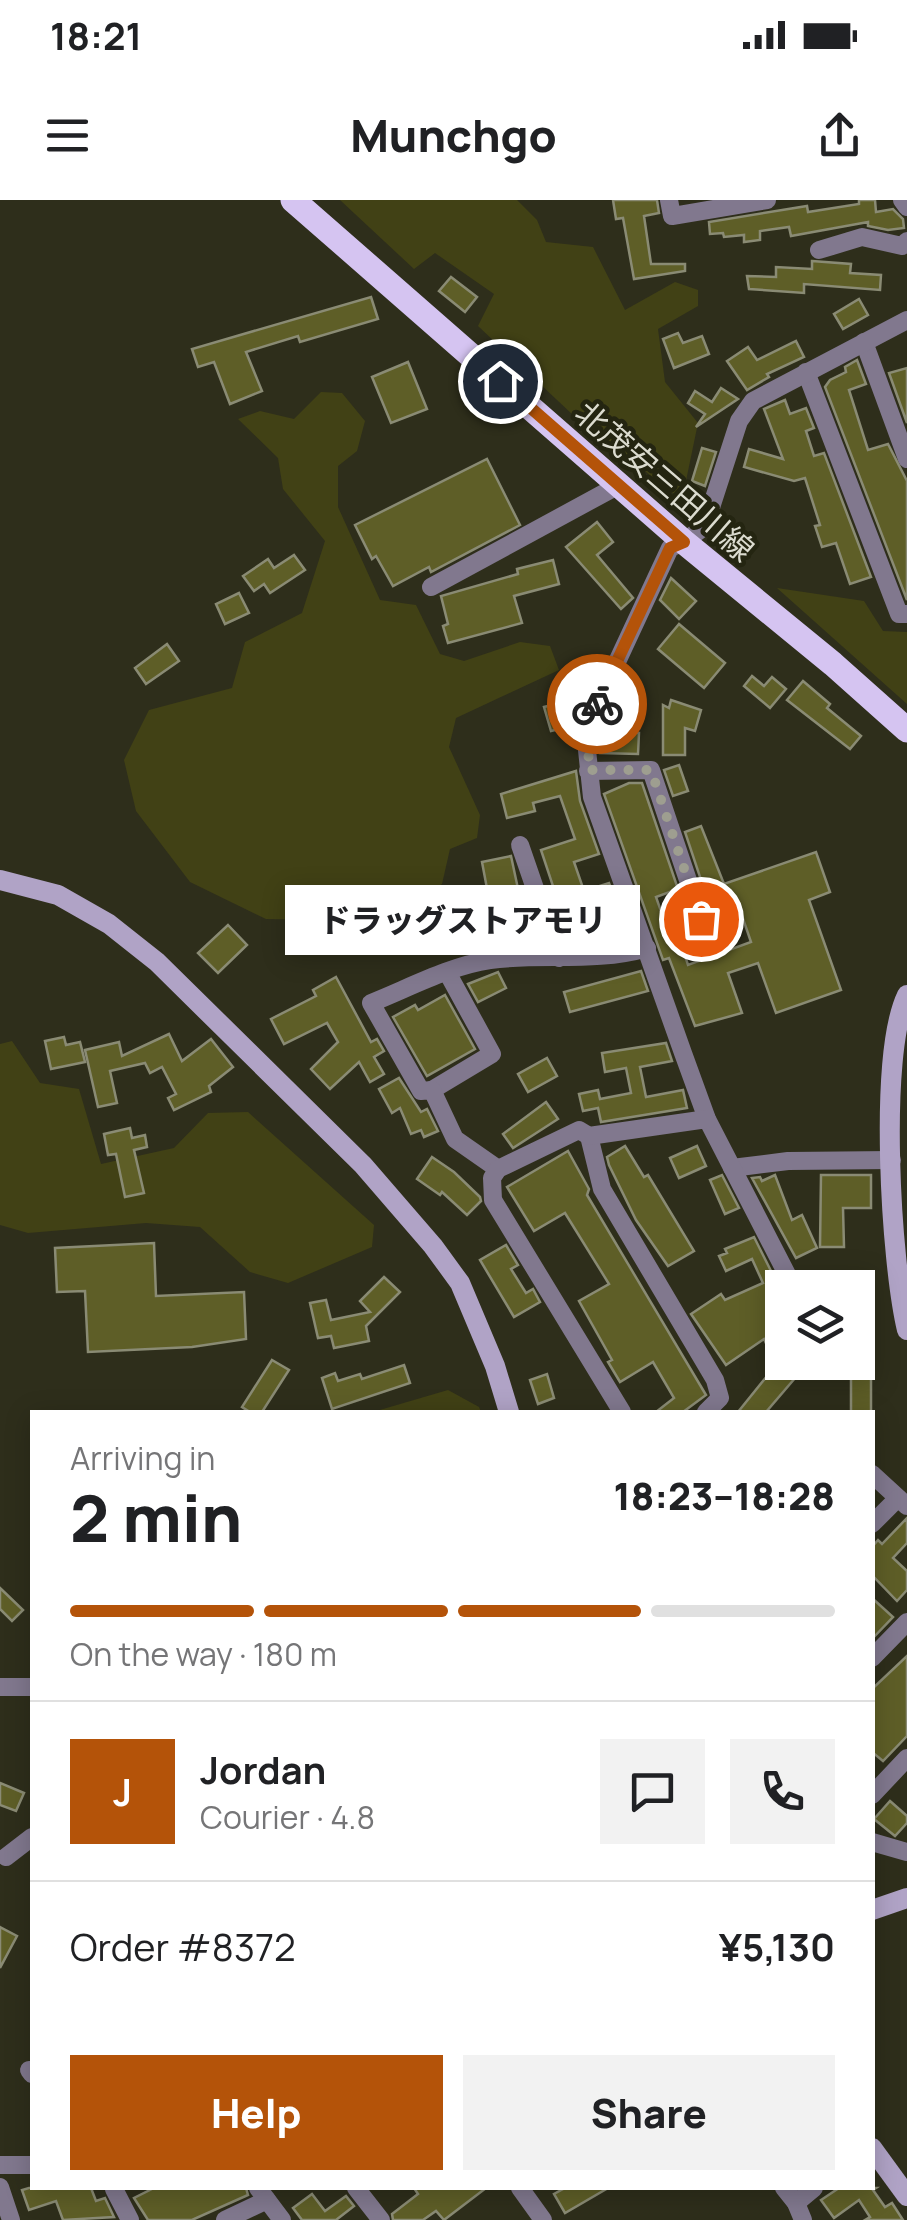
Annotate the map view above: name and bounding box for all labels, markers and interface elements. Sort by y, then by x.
text: 18:21 [50,9,142,61]
text: Munchgo [350,104,557,166]
icon: menu [40,108,95,163]
icon: share [812,108,867,163]
pin [458,339,543,424]
icon: home [473,354,528,409]
street label: 北茂安三田川線 [566,391,764,571]
courier [547,654,647,754]
icon: bike [570,677,625,732]
pin [659,877,744,962]
callout: ドラッグストアモリ [286,884,641,954]
icon: bag [674,892,729,947]
text: ドラッグストアモリ [318,898,607,942]
map controls [765,1270,875,1380]
button: layers [765,1270,875,1380]
text: Arriving in [70,1436,215,1480]
text: 18:23–18:28 [613,1469,835,1521]
text: 2 min [70,1473,242,1562]
text: On the way · 180 m [70,1632,337,1676]
button: chat [600,1739,705,1844]
button: phone [730,1739,835,1844]
text: Jordan [200,1743,326,1795]
text: J [113,1765,132,1817]
text: Courier · 4.8 [200,1795,375,1839]
text: Order #8372 [70,1920,296,1972]
text: ¥5,130 [719,1920,835,1972]
button: Help [70,2055,443,2170]
button: Share [463,2055,835,2170]

